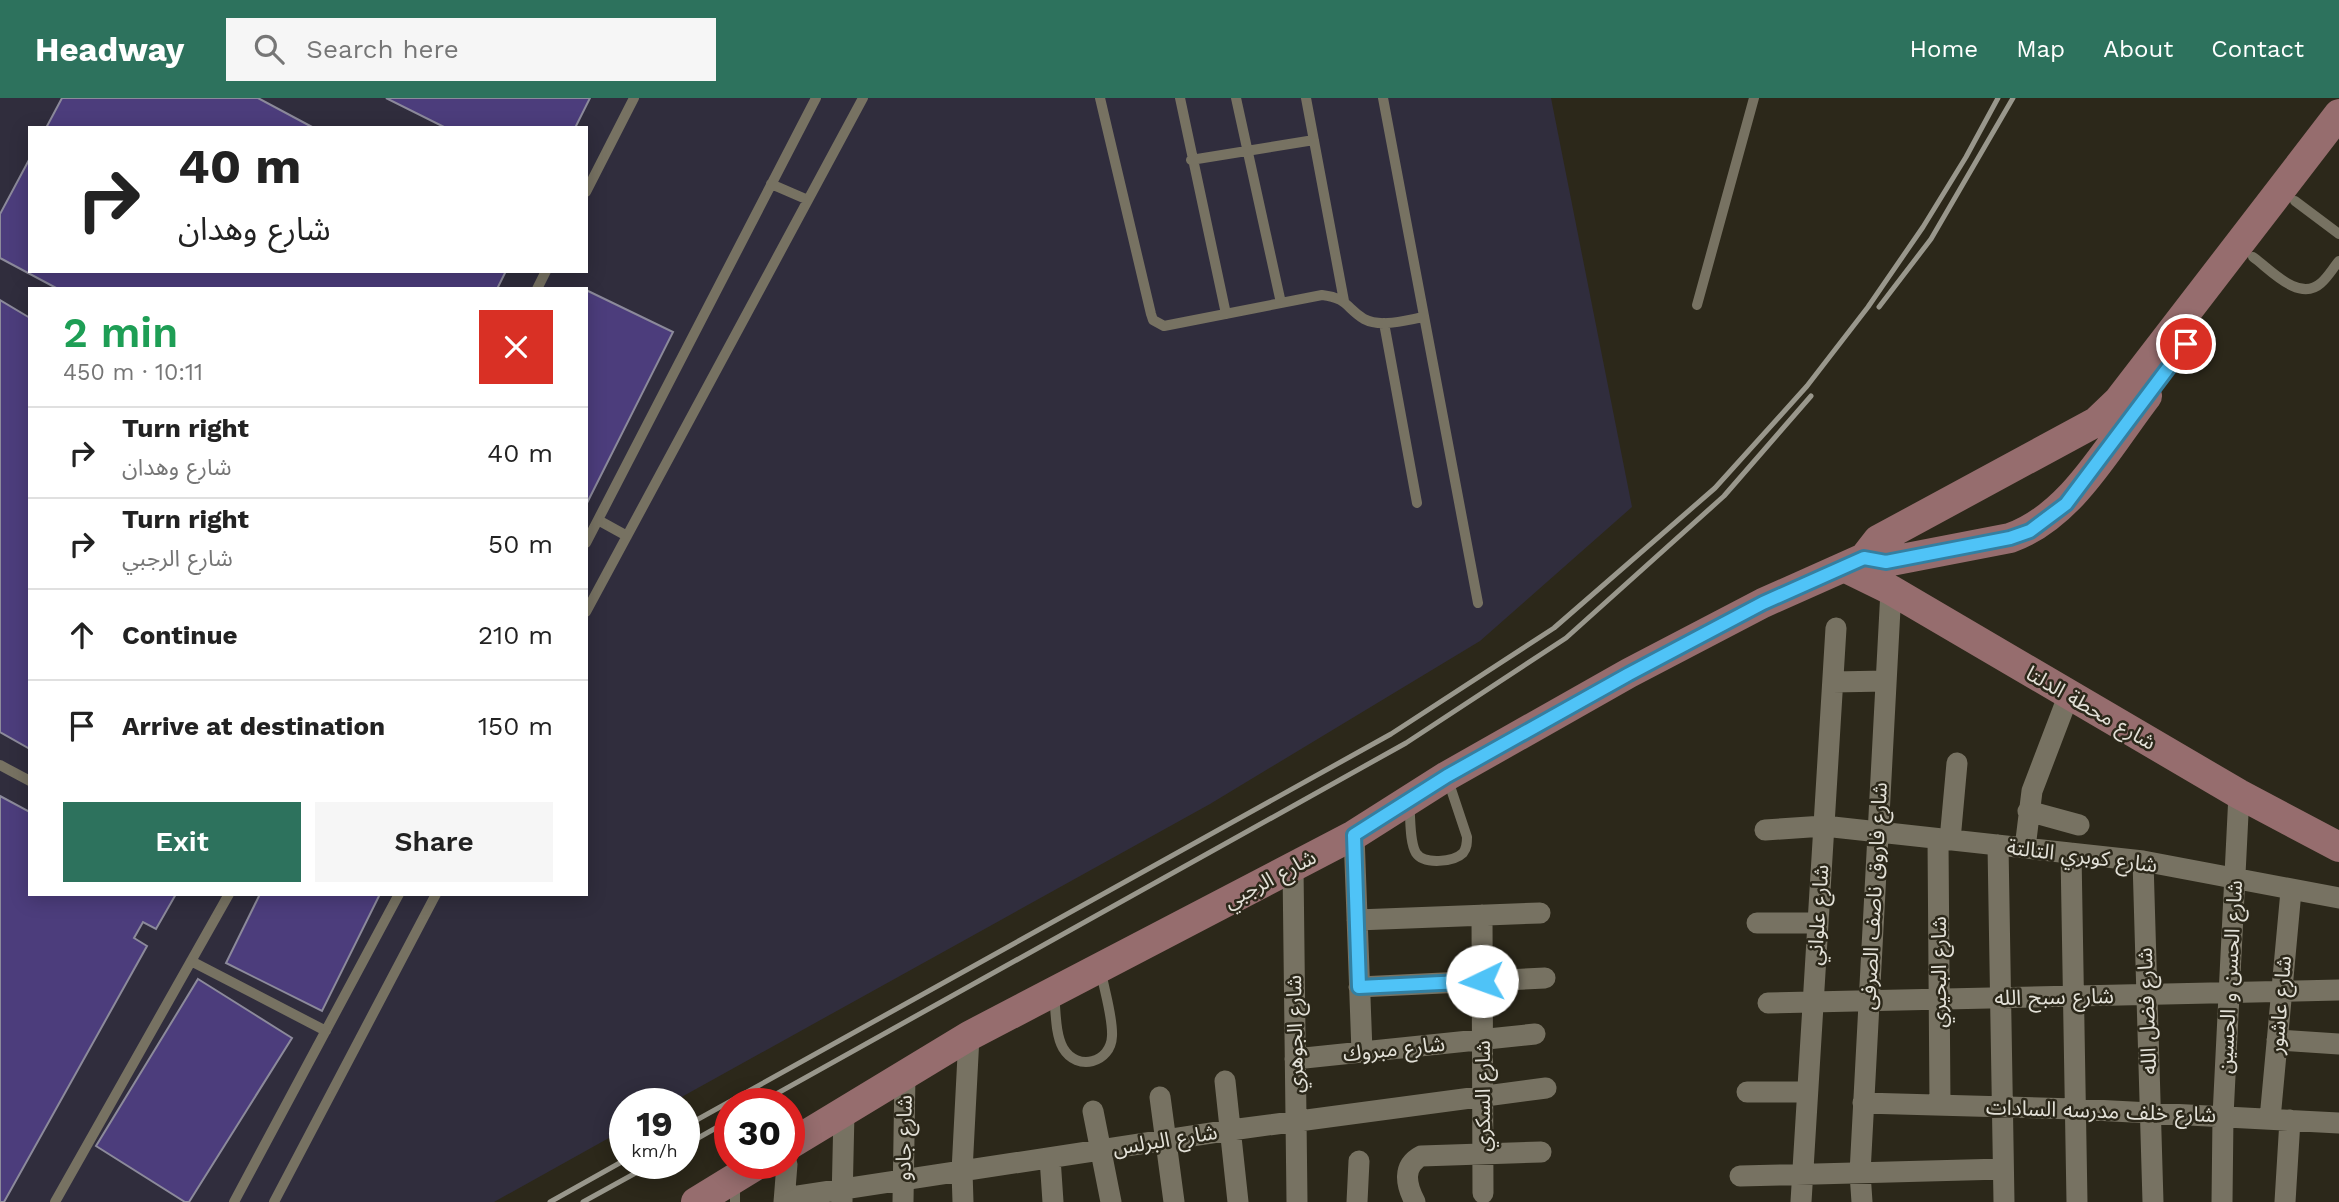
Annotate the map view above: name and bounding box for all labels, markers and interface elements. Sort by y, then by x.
search box [226,18,716,81]
text: Headway [35,30,184,69]
icon: search [250,30,288,68]
text: Search here [306,34,459,64]
text: Home [1910,35,1978,63]
text: Map [2016,35,2065,63]
text: About [2103,35,2173,63]
text: Contact [2211,35,2304,63]
text: 40 m [178,137,301,195]
icon: right [63,154,154,245]
text: شارع وهدان [178,210,331,248]
text: 2 min [63,308,178,357]
button: close [479,310,553,384]
pin [2156,314,2216,374]
icon: arrive [2167,325,2205,363]
text: 450 m · 10:11 [63,359,203,386]
text: Turn right [122,413,249,443]
icon: right [63,434,101,472]
text: 40 m [487,438,553,468]
text: شارع وهدان [122,454,232,481]
text: Turn right [122,504,249,534]
icon: right [63,525,101,563]
text: 50 m [488,529,553,559]
text: شارع الرجبي [122,545,233,572]
icon: ahead [63,616,101,654]
text: Continue [122,620,238,650]
text: 210 m [478,620,553,650]
street label: شارع محطة الدلتا [2020,660,2161,757]
icon: arrive [63,707,101,745]
text: Arrive at destination [122,711,385,741]
text: 150 m [478,711,553,741]
street label: شارع فاروق ناصف الصرفى [1855,781,1895,1011]
button: Exit [63,802,301,882]
button: Share [315,802,553,882]
street label: شارع كوبري التالتة [2005,834,2159,881]
street label: شارع الرجبي [1219,844,1322,917]
street label: شارع علواني [1802,864,1837,966]
street label: شارع الحسن و الحسين [2212,880,2250,1074]
street label: شارع البحيري [1926,916,1955,1028]
position arrow [1445,944,1519,1018]
street label: شارع فضل الله [2132,947,2164,1075]
street label: شارع عاشور [2263,955,2299,1057]
street label: شارع الجوهري [1281,975,1312,1093]
street label: شارع سبح الله [1994,983,2114,1013]
street label: شارع مبروك [1342,1031,1447,1069]
street label: شارع السكري [1470,1040,1499,1152]
speed limit sign: 30 [714,1088,805,1179]
street label: شارع خلف مدرسه السادات [1985,1094,2217,1130]
street label: شارع جادو [890,1095,920,1181]
text: 19 [636,1103,673,1145]
street label: شارع البرلس [1111,1119,1220,1163]
text: km/h [631,1140,678,1161]

